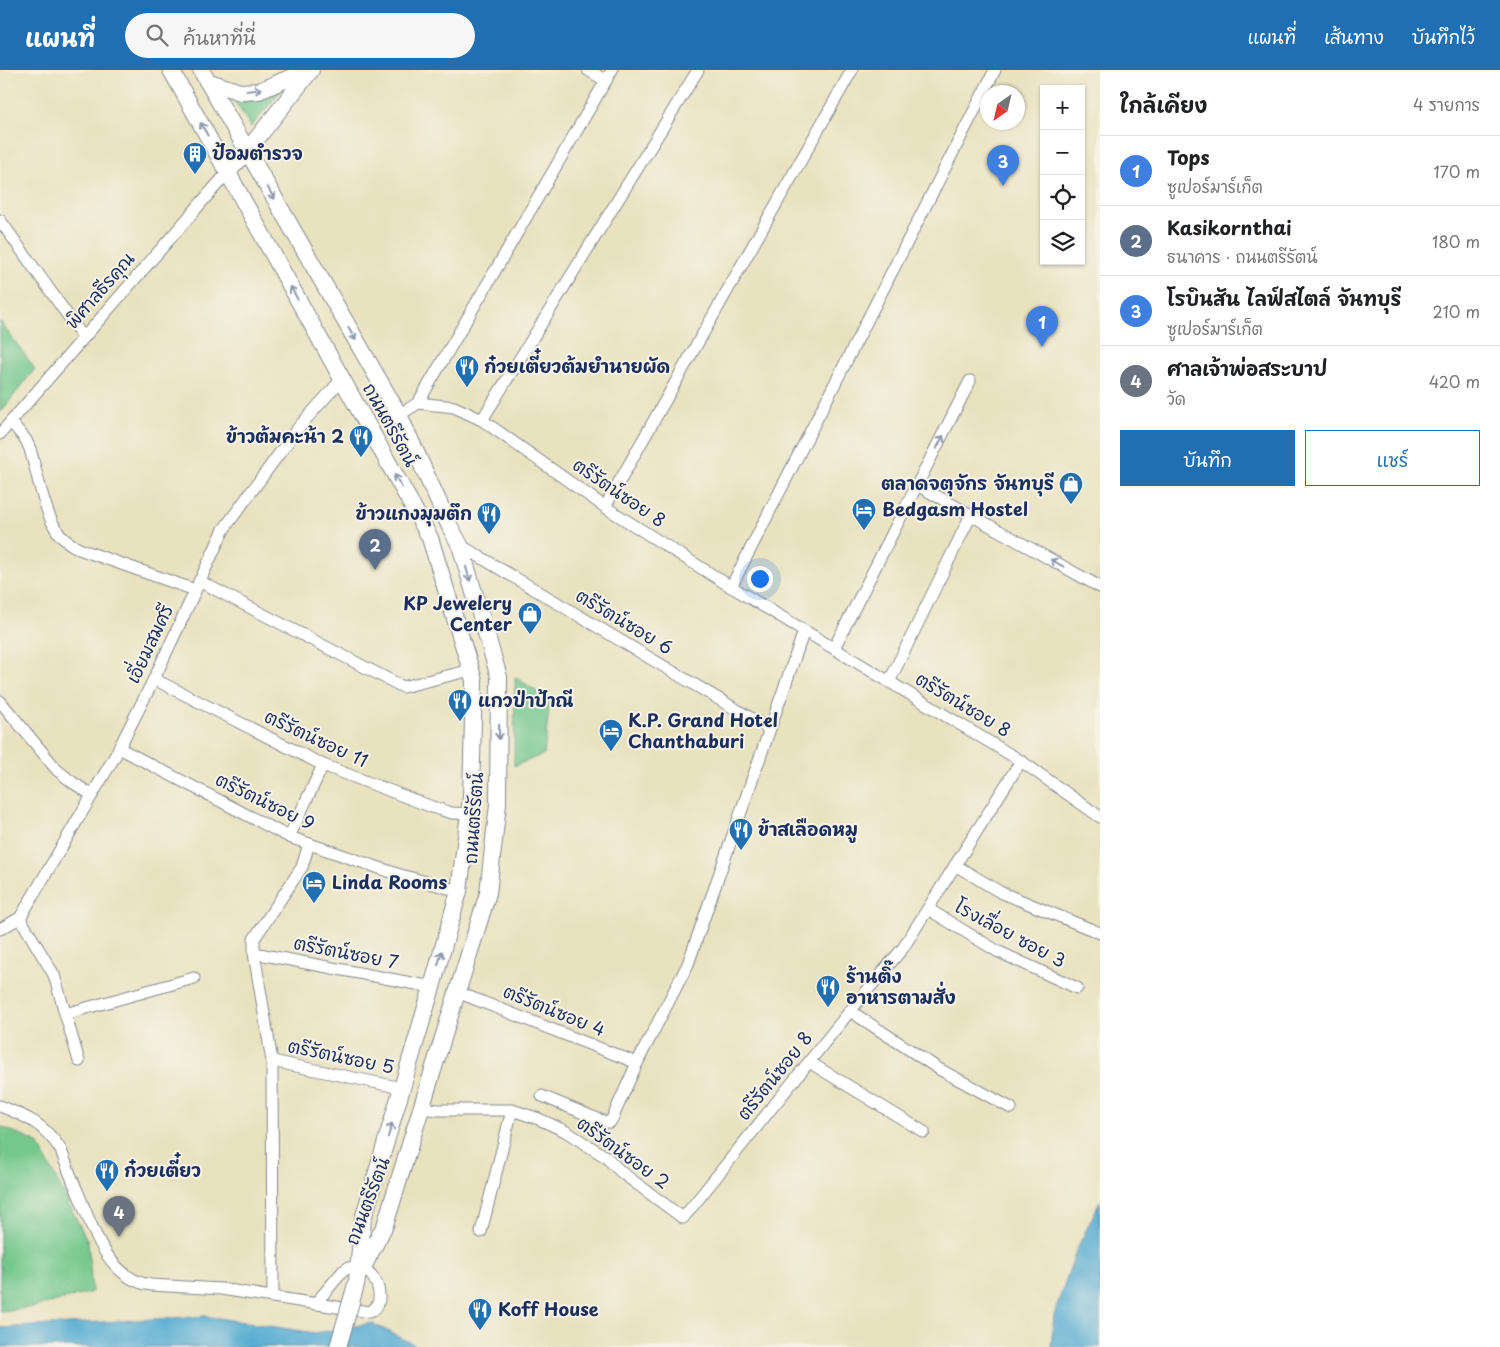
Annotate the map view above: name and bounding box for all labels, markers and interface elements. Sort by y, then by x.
search box [125,13,475,58]
text: แผนที่ [25,19,95,55]
icon: search [143,21,171,49]
text: ค้นหาที่นี่ [183,23,256,51]
text: แผนที่ [1248,23,1296,50]
text: เส้นทาง [1324,23,1384,50]
text: บันทึกไว้ [1412,23,1475,50]
one-way arrow [245,85,261,95]
north arrow [980,85,1025,130]
map controls [1040,85,1085,265]
button: + [1040,85,1085,130]
text: ใกล้เคียง [1120,88,1207,120]
text: 4 รายการ [1413,92,1480,116]
one-way arrow [199,122,209,137]
button: − [1040,130,1085,175]
place label: ป้อมตำรวจ [212,139,303,166]
building icon: ป้อมตำรวจ [182,141,208,175]
text: Tops [1167,143,1210,171]
pin: 3 [987,145,1019,186]
text: 1 [1132,159,1140,183]
text: 170 m [1434,159,1480,183]
text: ซูเปอร์มาร์เก็ต [1167,174,1263,198]
button: locate [1040,175,1085,220]
one-way arrow [267,185,277,199]
text: Kasikornthai [1167,213,1292,241]
button: layers [1040,220,1085,265]
text: 2 [1130,229,1142,253]
text: 180 m [1432,229,1480,253]
text: ธนาคาร · ถนนตรีรัตน์ [1167,244,1318,268]
street label: พิศาลธีรคุณ [58,245,142,336]
text: โรบินสัน ไลฟ์สไตล์ จันทบุรี [1167,284,1401,312]
one-way arrow [289,286,299,300]
text: 3 [1131,299,1141,323]
text: 210 m [1432,299,1480,323]
pin: 1 [1026,306,1058,347]
text: ซูเปอร์มาร์เก็ต [1167,316,1263,340]
one-way arrow [348,326,358,340]
place label: ก๋วยเตี๋ยวต้มยำนายผัด [484,348,670,379]
restaurant icon: ก๋วยเตี๋ยวต้มยำนายผัด [454,354,480,388]
text: ศาลเจ้าพ่อสระบาป [1167,354,1328,382]
text: 4 [1131,369,1141,393]
text: 420 m [1429,369,1480,393]
street label: ถนนตรีรัตน์ [357,377,426,471]
text: วัด [1167,386,1186,410]
place label: ข้าวต้มคะน้า 2 [226,422,344,449]
restaurant icon: ข้าวต้มคะน้า 2 [348,424,374,458]
button: บันทึก [1120,430,1295,486]
button: แชร์ [1305,430,1480,486]
one-way arrow [936,435,945,450]
street label: ตรีรัตน์ซอย 8 [568,451,672,533]
place label: ตลาดจตุจักร จันทบุรี [881,469,1054,497]
shop icon: ตลาดจตุจักร จันทบุรี [1058,471,1084,505]
one-way arrow [393,474,402,489]
place label: Bedgasm Hostel [882,495,1028,522]
hotel icon: Bedgasm Hostel [851,497,877,531]
place label: ข้าวแกงมุมตึก [356,499,472,527]
restaurant icon: ข้าวแกงมุมตึก [476,501,502,535]
pin: 2 [359,529,391,570]
one-way arrow [1050,558,1065,568]
one-way arrow [464,565,474,581]
your location [747,566,773,592]
street label: ตรีรัตน์ซอย 6 [571,581,678,660]
place label: KP Jewelery Center [403,589,513,637]
street label: เอี่ยมสมศรี [116,598,179,687]
shop icon: KP Jewelery Center [517,601,543,635]
street label: ตรีรัตน์ซอย 8 [911,665,1017,743]
place label: แกวป่าป้าณี [478,686,574,713]
restaurant icon: แกวป่าป้าณี [447,688,473,722]
street label: ตรีรัตน์ซอย 11 [261,702,373,773]
place label: K.P. Grand Hotel Chanthaburi [628,706,778,754]
hotel icon: K.P. Grand Hotel Chanthaburi [598,718,624,752]
one-way arrow [494,723,503,739]
street label: ตรีรัตน์ซอย 9 [211,765,320,836]
street label: ถนนตรีรัตน์ [456,771,489,865]
place label: ข้าสเลือดหมู [758,815,858,843]
restaurant icon: ข้าสเลือดหมู [728,817,754,851]
place label: Linda Rooms [332,868,447,895]
hotel icon: Linda Rooms [301,870,327,904]
street label: โรงเลื่อย ซอย 3 [950,889,1072,973]
street label: ตรีรัตน์ซอย 7 [292,928,401,975]
one-way arrow [436,950,446,966]
place label: ร้านติ๊ง อาหารตามสั่ง [846,960,956,1010]
restaurant icon: ร้านติ๊ง อาหารตามสั่ง [815,974,841,1008]
street label: ตรีรัตน์ซอย 4 [499,977,610,1042]
street label: ตรีรัตน์ซอย 8 [730,1025,818,1125]
street label: ตรีรัตน์ซอย 5 [286,1031,397,1080]
street label: ตรีรัตน์ซอย 2 [572,1109,676,1195]
one-way arrow [385,1123,395,1139]
place label: ก๋วยเตี๋ยว [124,1152,201,1183]
street label: ถนนตรีรัตน์ [337,1152,396,1248]
restaurant icon: ก๋วยเตี๋ยว [94,1158,120,1192]
pin: 4 [103,1196,135,1237]
place label: Koff House [498,1295,599,1322]
restaurant icon: Koff House [467,1297,493,1331]

